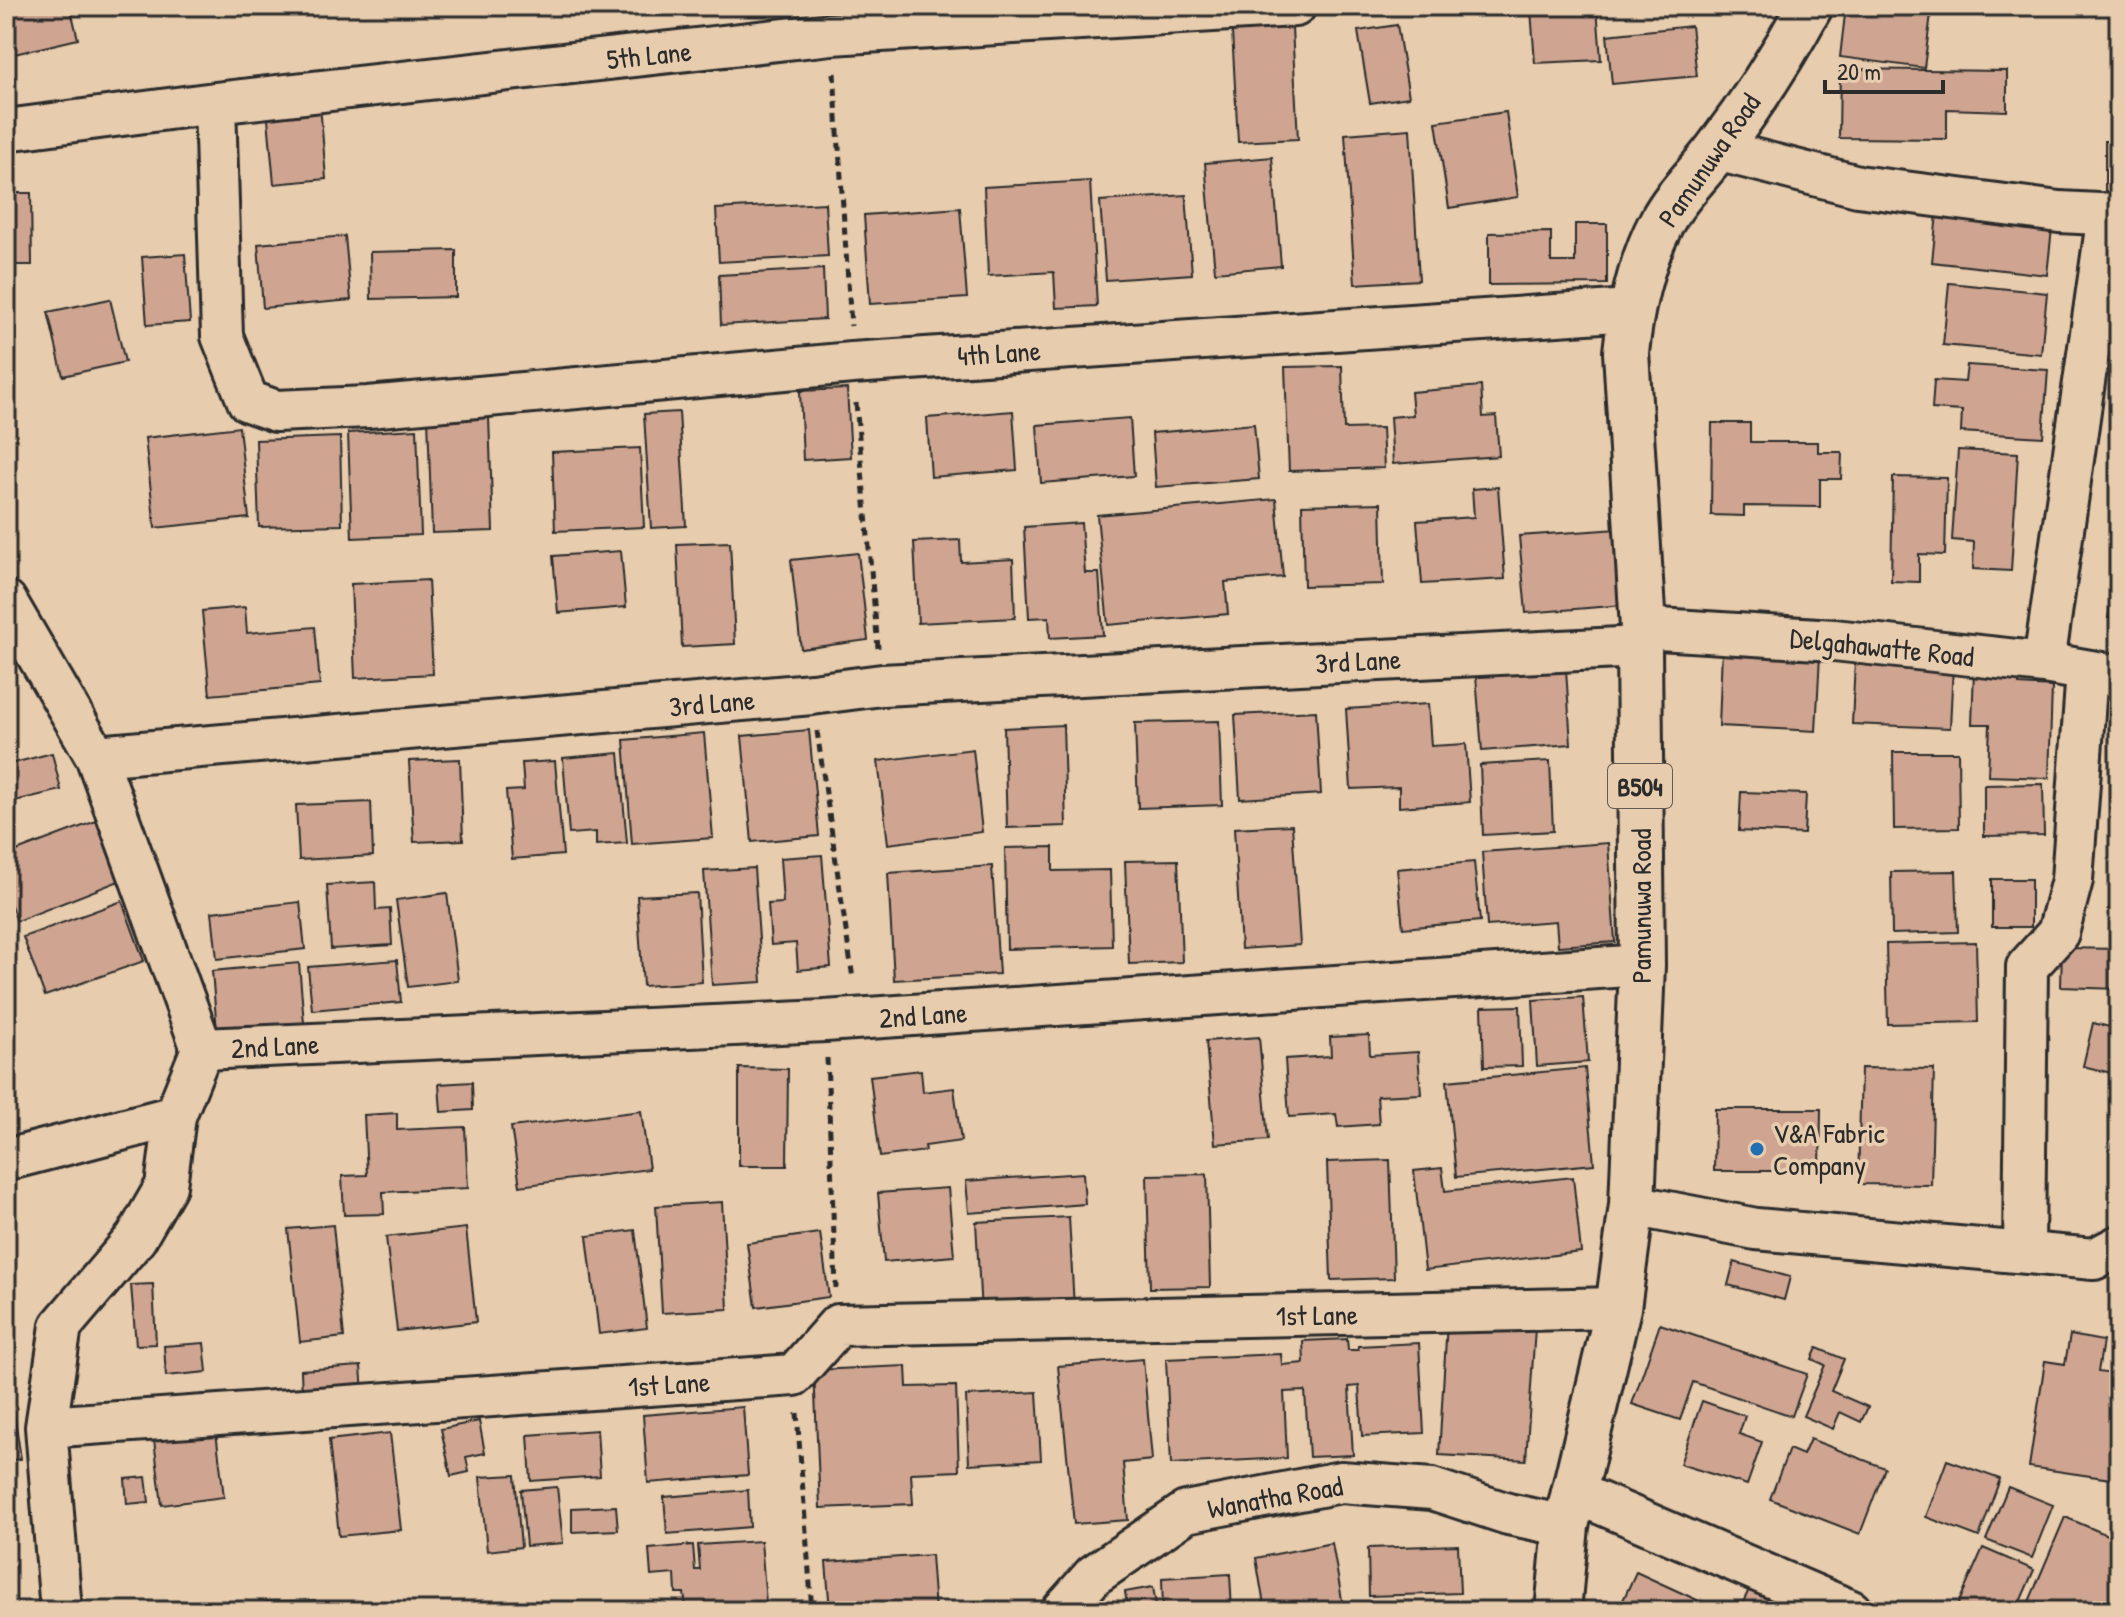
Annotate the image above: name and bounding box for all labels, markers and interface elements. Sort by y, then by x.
street label: 5th Lane [605,32,693,78]
scale bar [1825,44,1943,94]
text: 20 m [1837,55,1881,87]
street label: Pamunuwa Road [1649,86,1769,234]
street label: 4th Lane [956,331,1042,375]
street label: Delgahawatte Road [1788,618,1976,676]
street label: 3rd Lane [1314,640,1402,682]
street label: 3rd Lane [668,680,756,726]
road number: B504 [1608,764,1672,808]
street label: Pamunuwa Road [1622,829,1660,983]
street label: 2nd Lane [878,993,968,1037]
street label: 2nd Lane [230,1025,320,1067]
place label: V&A Fabric Company [1773,1114,1885,1184]
marker: V&A Fabric Company [1748,1140,1766,1158]
street label: 1st Lane [1276,1295,1358,1335]
street label: 1st Lane [627,1362,711,1406]
street label: Wanatha Road [1204,1466,1346,1528]

